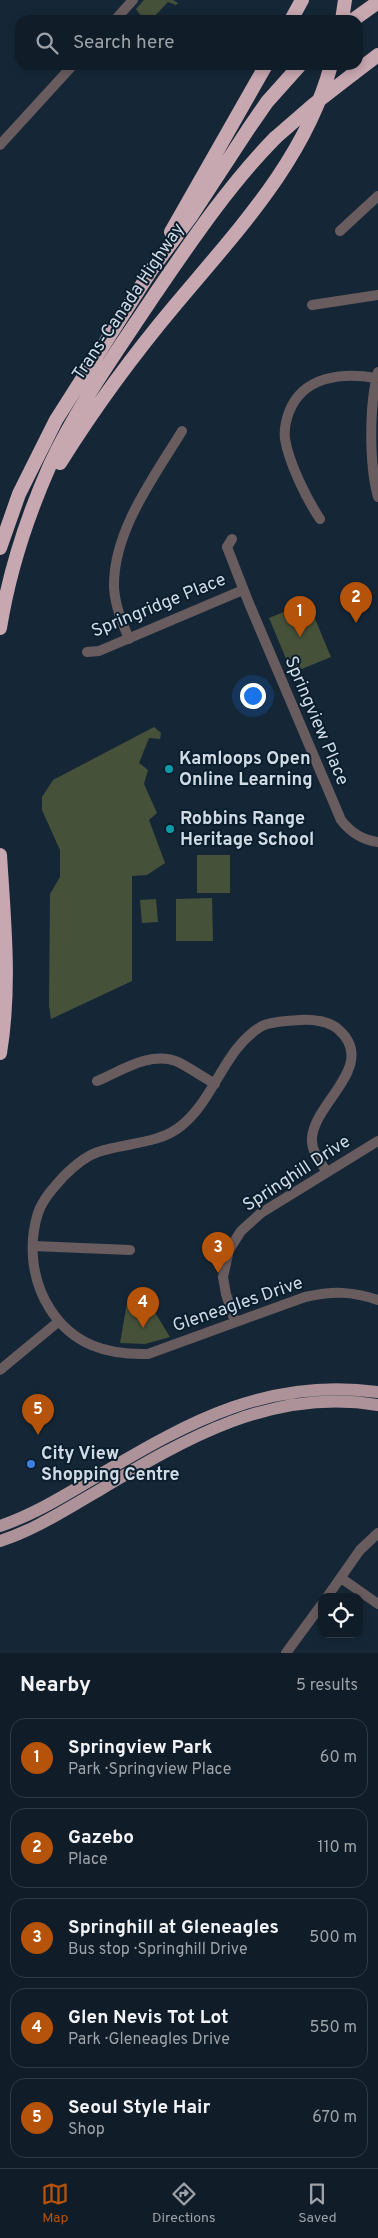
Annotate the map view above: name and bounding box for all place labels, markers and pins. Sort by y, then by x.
pin: 2 [340,582,372,623]
pin: 1 [284,596,316,637]
place label: Kamloops Open Online Learning [179,748,313,792]
marker: Kamloops Open Online Learning [163,763,175,775]
place label: Robbins Range Heritage School [180,808,314,852]
marker: Robbins Range Heritage School [164,823,176,835]
pin: 3 [202,1232,234,1273]
pin: 4 [127,1287,159,1328]
pin: 5 [22,1394,54,1435]
place label: City View Shopping Centre [41,1443,180,1487]
marker: City View Shopping Centre [25,1458,37,1470]

